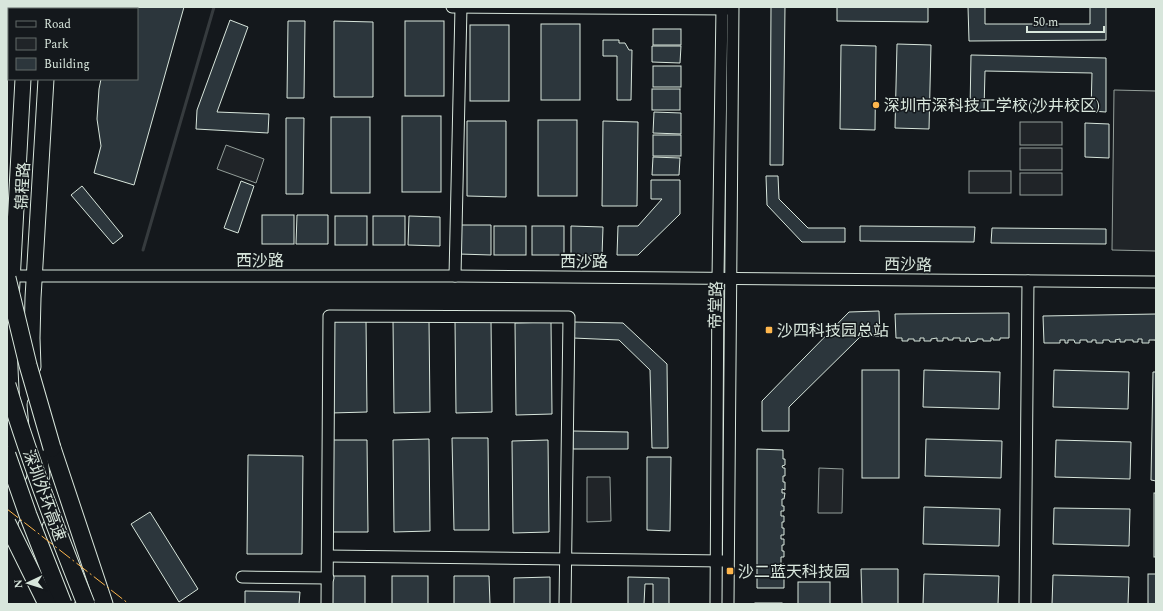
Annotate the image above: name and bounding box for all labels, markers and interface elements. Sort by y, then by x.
legend [8,8,138,80]
scale bar [1027,8,1104,34]
text: 50 m [1033,13,1058,32]
text: Road [44,15,71,34]
text: Park [44,35,69,54]
text: Building [44,55,90,74]
place label: 深圳市深科技工学校(沙井校区) [884,94,1100,118]
marker: 深圳市深科技工学校(沙井校区) [871,100,881,110]
street label: 锦程路 [10,161,36,211]
street label: 西沙路 [236,249,284,273]
street label: 西沙路 [560,250,608,274]
street label: 西沙路 [884,253,932,277]
street label: 帝堂路 [704,281,728,329]
place label: 沙四科技园总站 [777,319,889,343]
marker: 沙四科技园总站 [764,325,774,335]
street label: 深圳外环高速 [16,446,72,545]
place label: 沙二蓝天科技园 [738,560,850,584]
north arrow [8,563,48,603]
marker: 沙二蓝天科技园 [725,566,735,576]
text: N [10,579,27,589]

